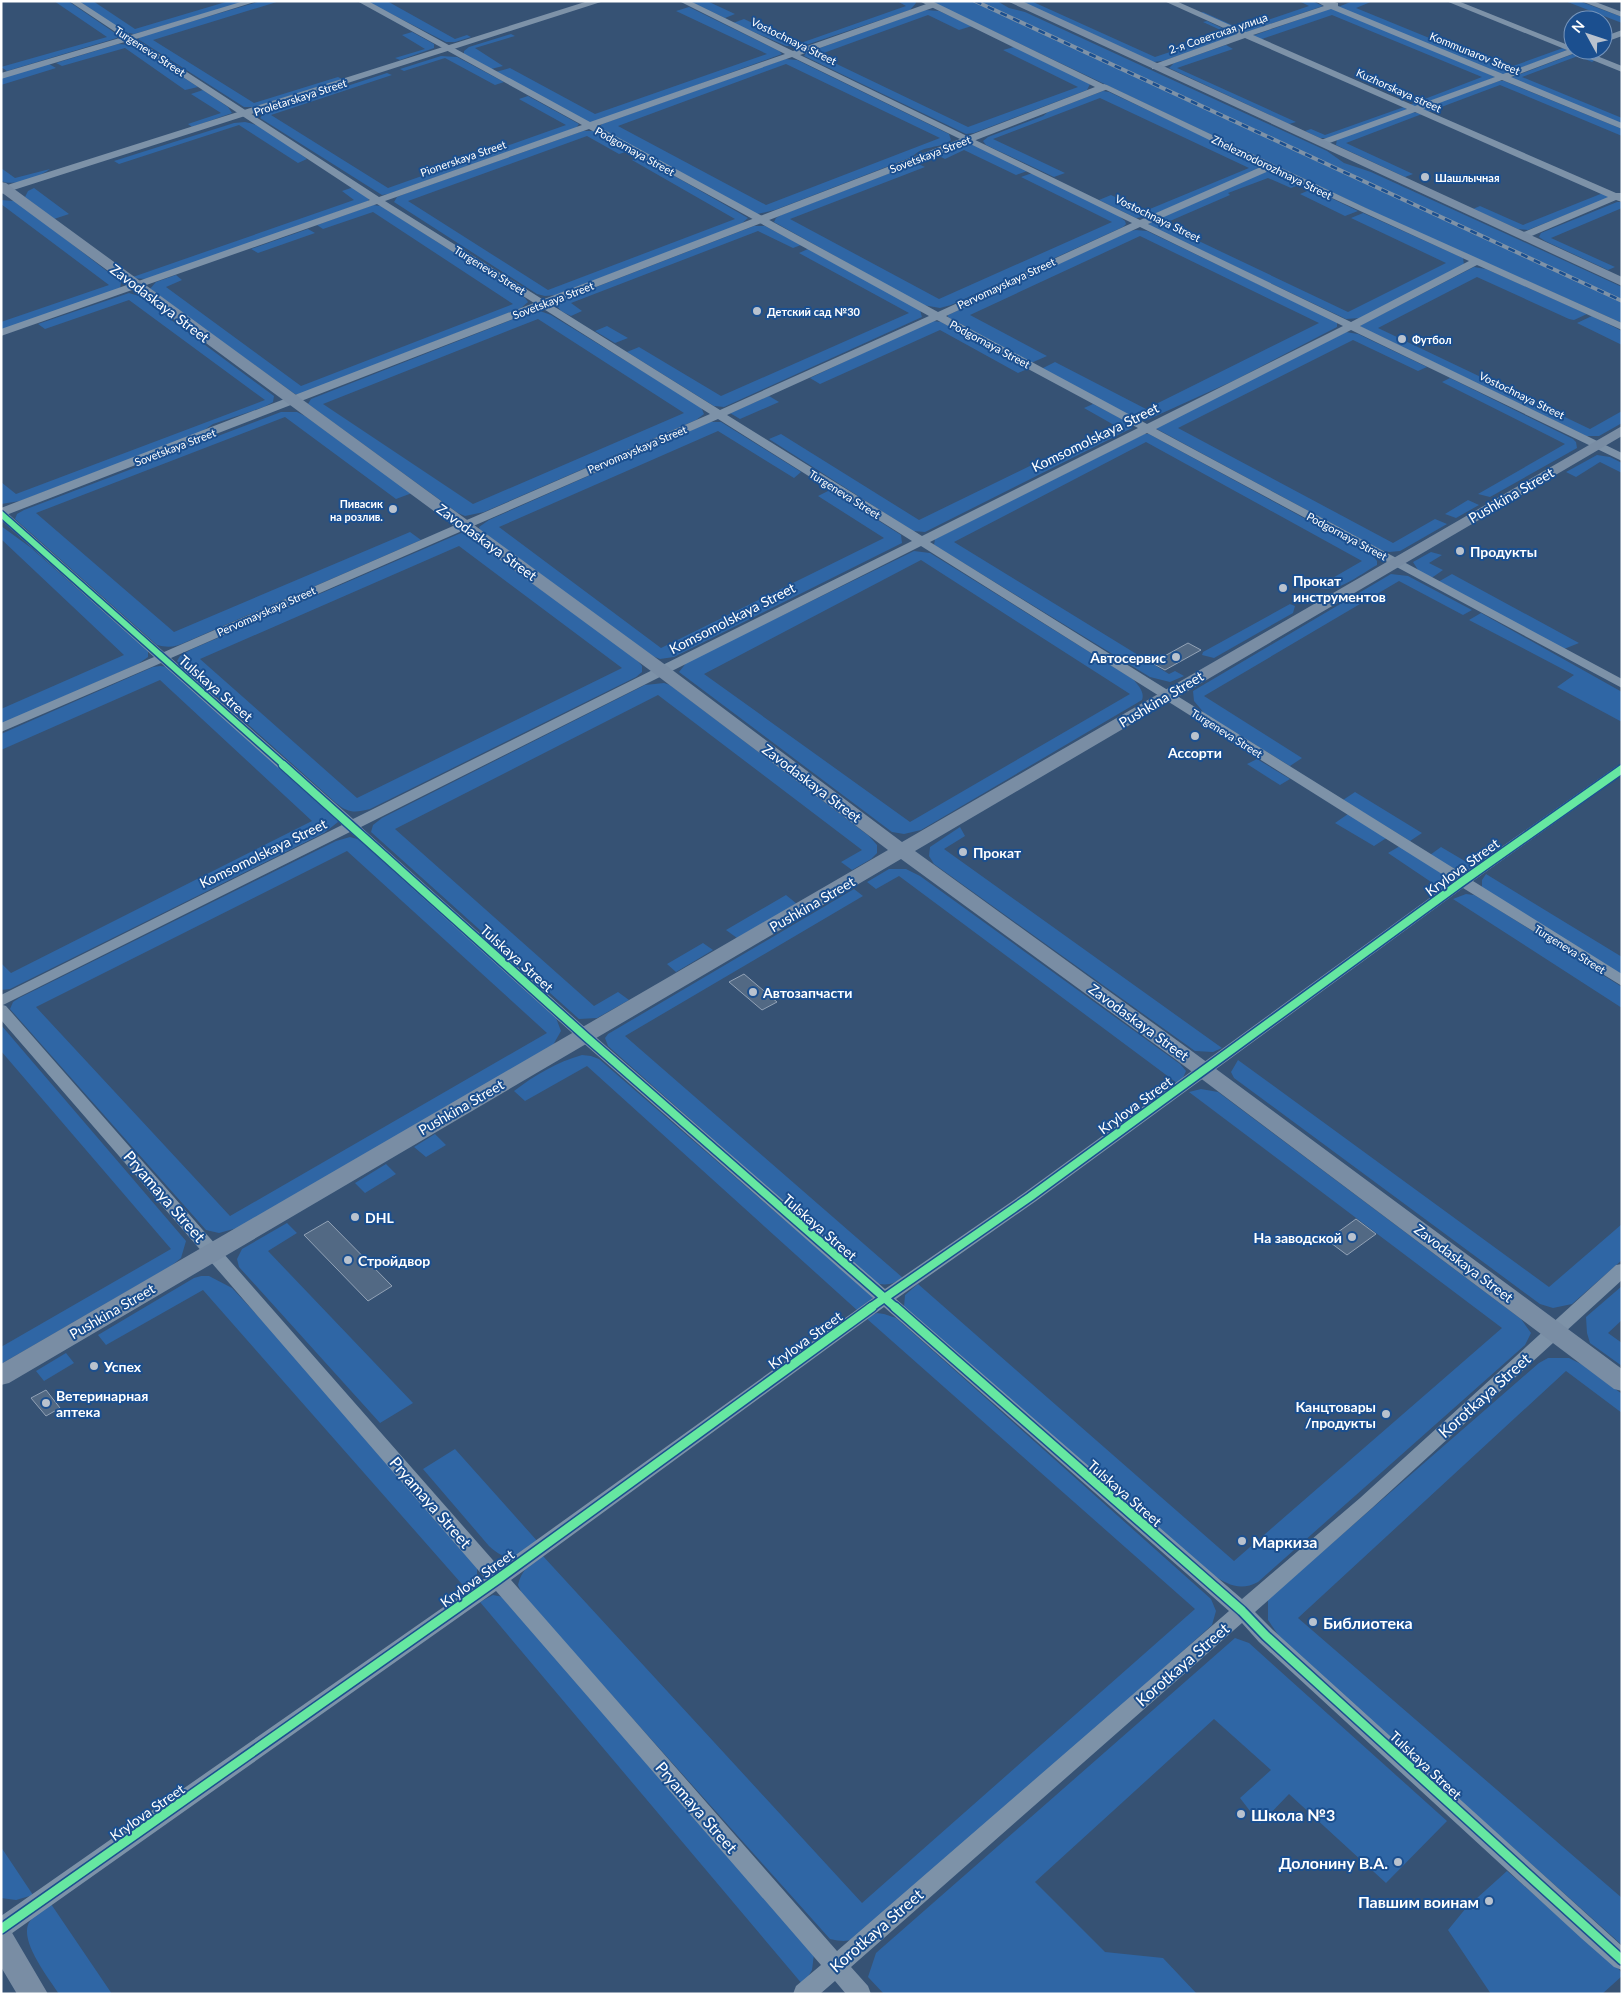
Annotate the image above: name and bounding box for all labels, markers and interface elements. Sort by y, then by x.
street label: 2-я Советская улица [1167,10,1269,56]
north arrow [1563,10,1613,60]
street label: Vostochnaya Street [749,15,839,67]
text: N [1568,17,1588,36]
street label: Turgeneva Street [112,23,188,79]
street label: Kommunarov Street [1428,29,1522,77]
street label: Kuzhorskaya street [1354,65,1444,115]
street label: Proletarskaya Street [252,76,348,118]
street label: Podgornaya Street [593,124,677,178]
street label: Zheleznodorozhnaya Street [1210,132,1334,202]
street label: Sovetskaya Street [888,133,972,175]
street label: Pionerskaya Street [418,137,508,179]
marker: Шашлычная [1419,171,1431,183]
place label: Шашлычная [1435,171,1499,184]
street label: Vostochnaya Street [1113,192,1203,244]
street label: Turgeneva Street [452,243,528,297]
street label: Pervomayskaya Street [955,255,1057,311]
street label: Zavodaskaya Street [107,260,213,346]
street label: Sovetskaya Street [511,279,595,321]
marker: Детский сад №30 [751,305,763,317]
place label: Детский сад №30 [767,305,861,318]
street label: Podgornaya Street [948,317,1032,371]
marker: Футбол [1396,333,1408,345]
place label: Футбол [1412,333,1452,346]
street label: Vostochnaya Street [1477,369,1567,421]
street label: Komsomolskaya Street [1029,399,1161,475]
street label: Pervomayskaya Street [586,422,689,476]
street label: Sovetskaya Street [133,426,217,468]
street label: Pushkina Street [1465,464,1557,526]
street label: Turgeneva Street [807,467,883,521]
place label: Пивасик на розлив. [330,497,383,523]
street label: Zavodaskaya Street [434,500,540,584]
marker: Пивасик на розлив. [387,503,399,515]
street label: Podgornaya Street [1305,509,1389,563]
place label: Продукты [1470,543,1537,560]
marker: Продукты [1454,545,1466,557]
place label: Прокат инструментов [1293,572,1386,605]
street label: Komsomolskaya Street [666,579,798,657]
marker: Прокат инструментов [1277,582,1289,594]
street label: Pervomayskaya Street [215,583,317,639]
place label: Автосервис [1089,649,1166,666]
street label: Tulskaya Street [176,651,256,725]
marker: Автосервис [1170,651,1182,663]
street label: Pushkina Street [1116,667,1206,731]
street label: Turgeneva Street [1189,706,1265,760]
marker: Ассорти [1189,730,1201,742]
street label: Zavodaskaya Street [759,740,865,826]
place label: Ассорти [1167,744,1222,761]
street label: Komsomolskaya Street [197,815,329,891]
street label: Krylova Street [1422,835,1502,899]
place label: Прокат [973,844,1022,861]
marker: Прокат [957,846,969,858]
street label: Pushkina Street [766,873,858,935]
street label: Tulskaya Street [477,921,557,995]
street label: Turgeneva Street [1532,922,1608,976]
street label: Zavodaskaya Street [1086,980,1192,1064]
place label: Автозапчасти [762,984,853,1001]
marker: Автозапчасти [747,986,759,998]
street label: Krylova Street [1095,1073,1175,1137]
street label: Pushkina Street [415,1076,507,1138]
street label: Pryamaya Street [120,1147,210,1246]
street label: Tulskaya Street [780,1190,860,1264]
place label: DHL [365,1209,394,1226]
marker: DHL [349,1211,361,1223]
street label: Zavodaskaya Street [1411,1220,1517,1306]
place label: На заводской [1254,1229,1342,1246]
marker: На заводской [1346,1231,1358,1243]
place label: Стройдвор [358,1252,430,1269]
marker: Стройдвор [342,1254,354,1266]
street label: Pushkina Street [66,1280,158,1342]
street label: Krylova Street [765,1308,845,1372]
street label: Korotkaya Street [1434,1348,1534,1441]
place label: Успех [103,1358,142,1375]
marker: Успех [88,1360,100,1372]
place label: Ветеринарная аптека [56,1387,148,1420]
marker: Ветеринарная аптека [40,1397,52,1409]
place label: Канцтовары /продукты [1295,1398,1376,1431]
marker: Канцтовары /продукты [1380,1408,1392,1420]
street label: Pryamaya Street [386,1453,476,1552]
street label: Tulskaya Street [1085,1456,1165,1530]
place label: Маркиза [1252,1532,1317,1551]
marker: Маркиза [1236,1535,1248,1547]
street label: Krylova Street [437,1546,517,1610]
place label: Библиотека [1323,1613,1413,1632]
marker: Библиотека [1307,1616,1319,1628]
street label: Korotkaya Street [1131,1618,1233,1710]
street label: Tulskaya Street [1386,1727,1466,1803]
street label: Pryamaya Street [652,1758,742,1857]
street label: Krylova Street [106,1780,188,1844]
place label: Школа №3 [1251,1805,1335,1824]
marker: Школа №3 [1235,1808,1247,1820]
place label: Долонину В.А. [1279,1853,1388,1872]
marker: Долонину В.А. [1392,1856,1404,1868]
street label: Korotkaya Street [825,1884,927,1976]
place label: Павшим воинам [1358,1892,1479,1911]
marker: Павшим воинам [1483,1895,1495,1907]

